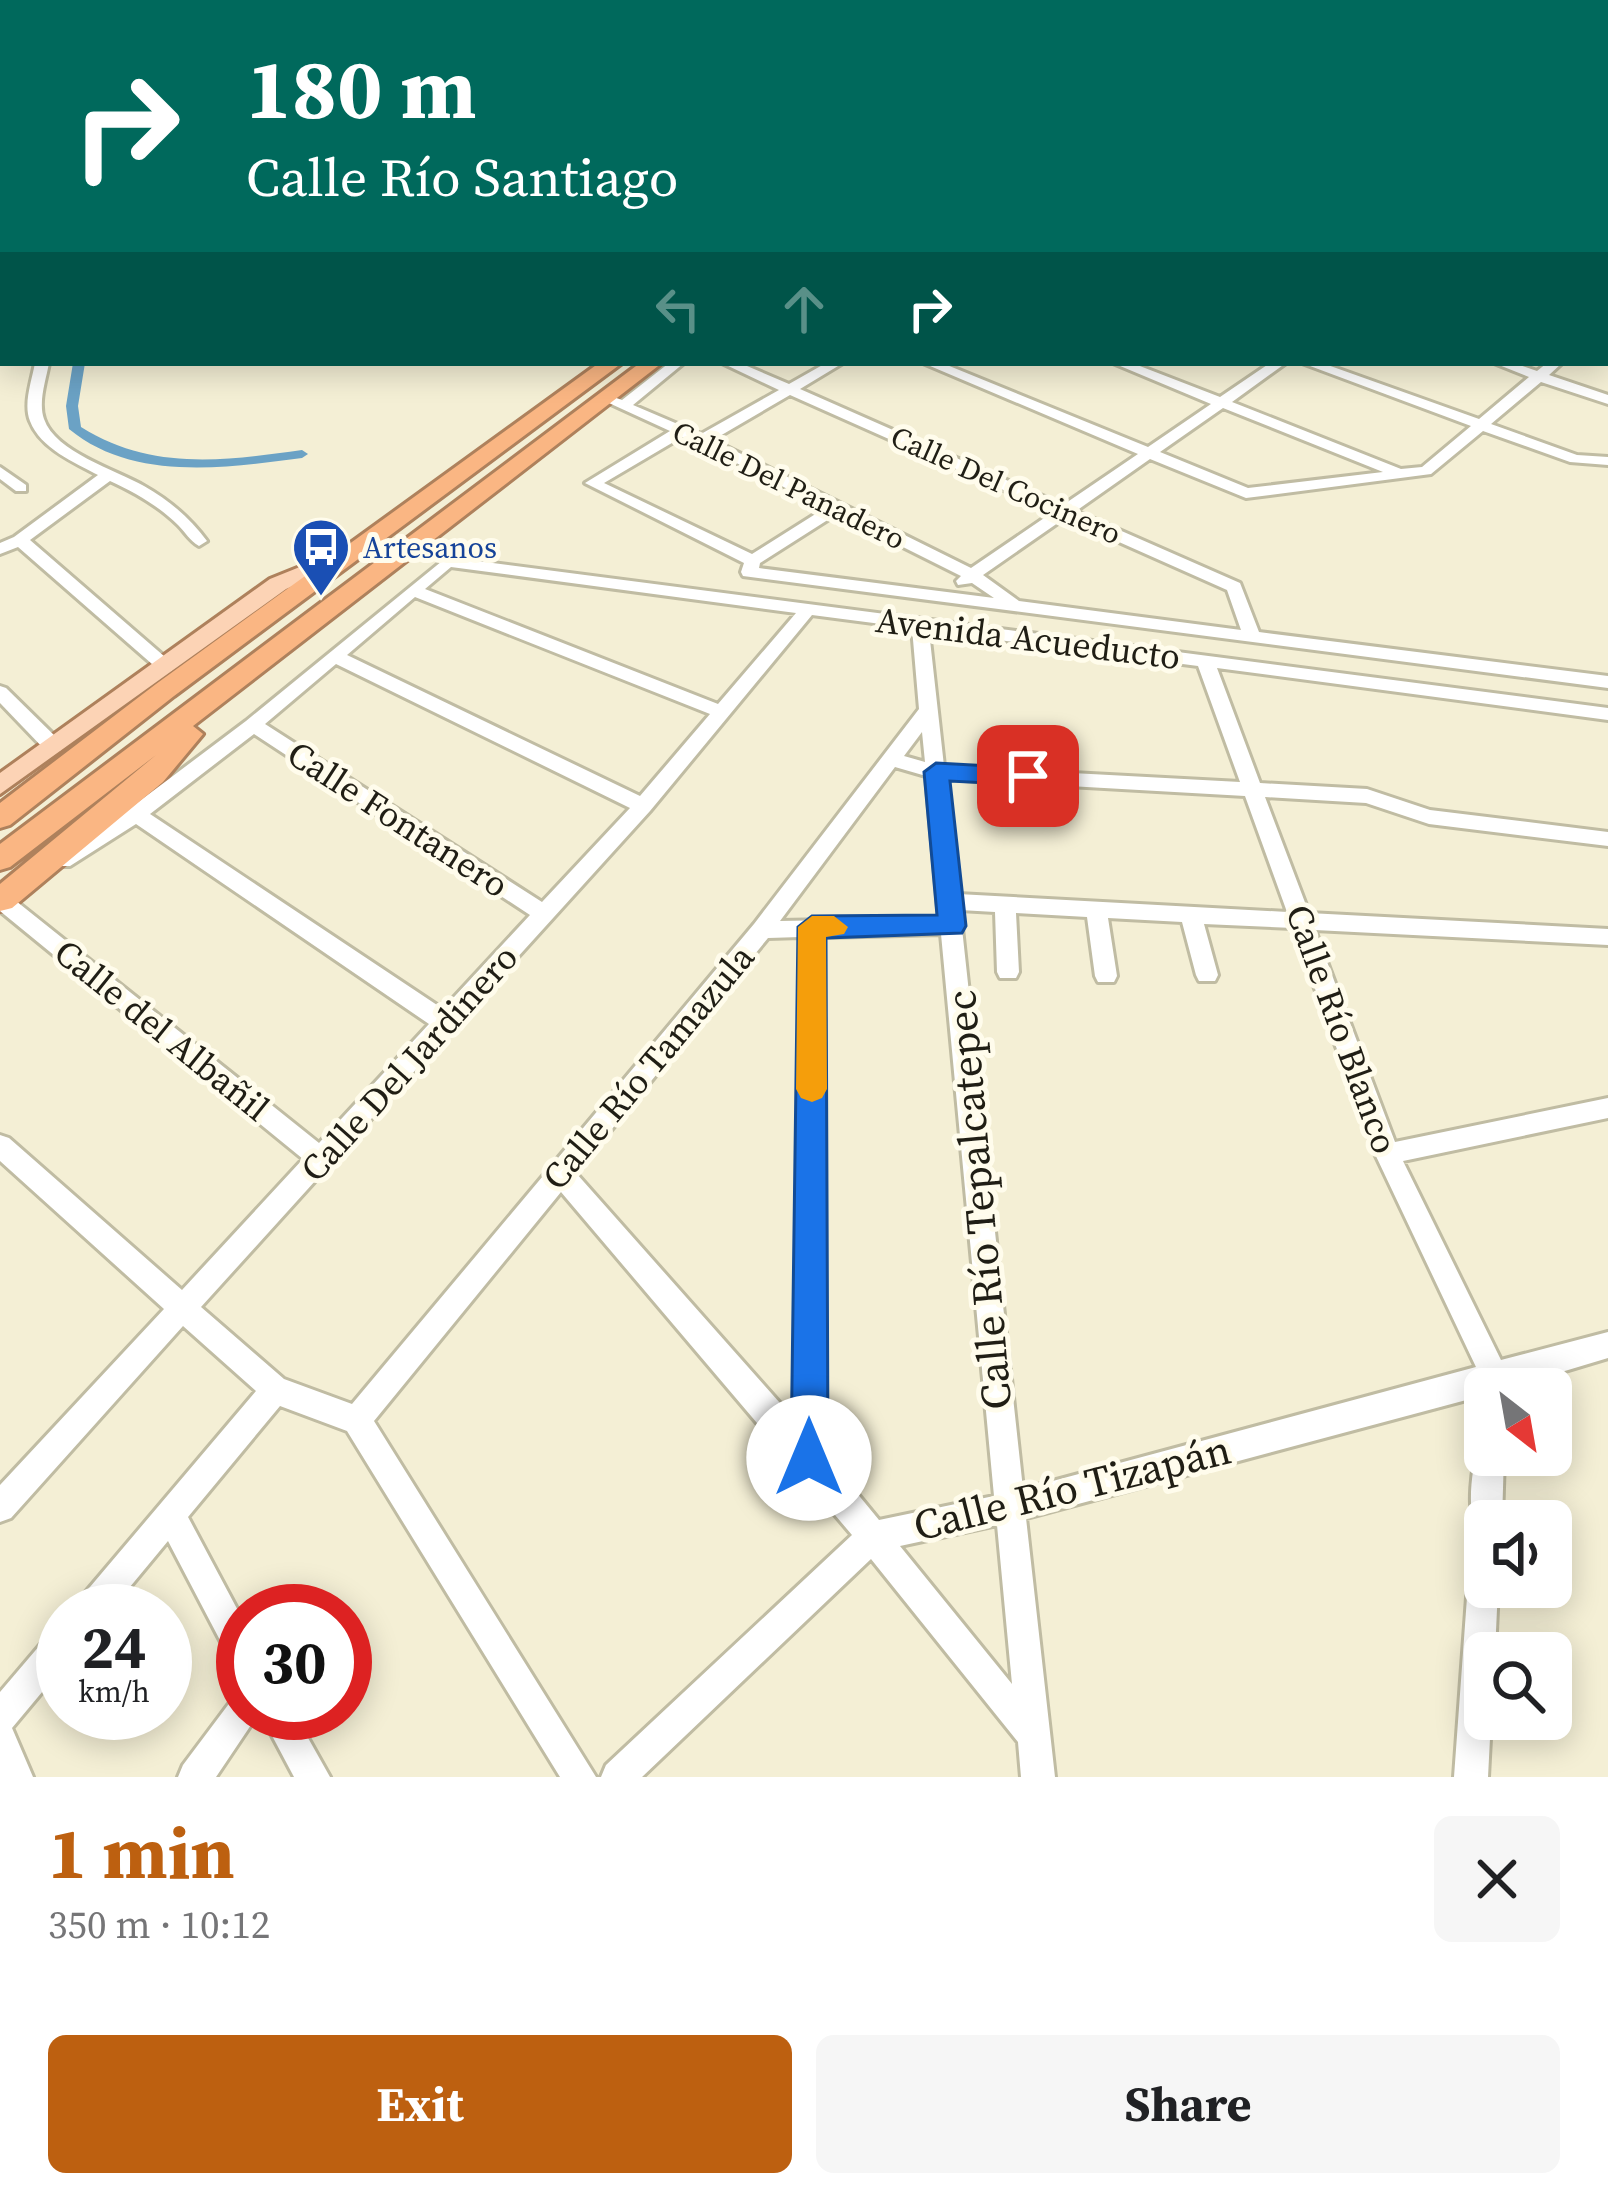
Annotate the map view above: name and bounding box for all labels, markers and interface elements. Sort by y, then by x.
text: 180 m [246,31,477,146]
icon: right [48,48,204,204]
text: Calle Río Santiago [246,140,678,214]
icon: left [645,276,711,342]
icon: ahead [771,276,837,342]
icon: right [897,276,963,342]
street label: Calle Del Panadero [666,411,912,559]
street label: Calle Del Cocinero [884,416,1128,554]
bus stop icon: Artesanos [290,516,352,598]
place label: Artesanos [363,527,497,568]
street label: Avenida Acueducto [873,595,1183,681]
pin [977,725,1079,827]
street label: Calle Fontanero [278,729,518,909]
icon: arrive [995,743,1061,809]
street label: Calle Río Blanco [1274,898,1410,1160]
street label: Calle del Albañil [44,928,280,1132]
street label: Calle Río Tamazula [531,933,766,1200]
street label: Calle Del Jardinero [289,934,529,1192]
street label: Calle Río Tepalcatepec [931,988,1025,1412]
north arrow [1464,1368,1572,1476]
map controls [1464,1368,1572,1740]
position arrow [746,1395,872,1521]
street label: Calle Río Tizapán [907,1420,1237,1554]
button: sound [1464,1500,1572,1608]
speed limit sign: 30 [216,1584,372,1740]
text: 24 [81,1606,147,1688]
button: search [1464,1632,1572,1740]
text: km/h [78,1671,150,1712]
text: 1 min [48,1803,235,1902]
button: close [1434,1816,1560,1942]
text: 350 m · 10:12 [48,1898,270,1951]
button: Exit [48,2035,792,2173]
button: Share [816,2035,1560,2173]

